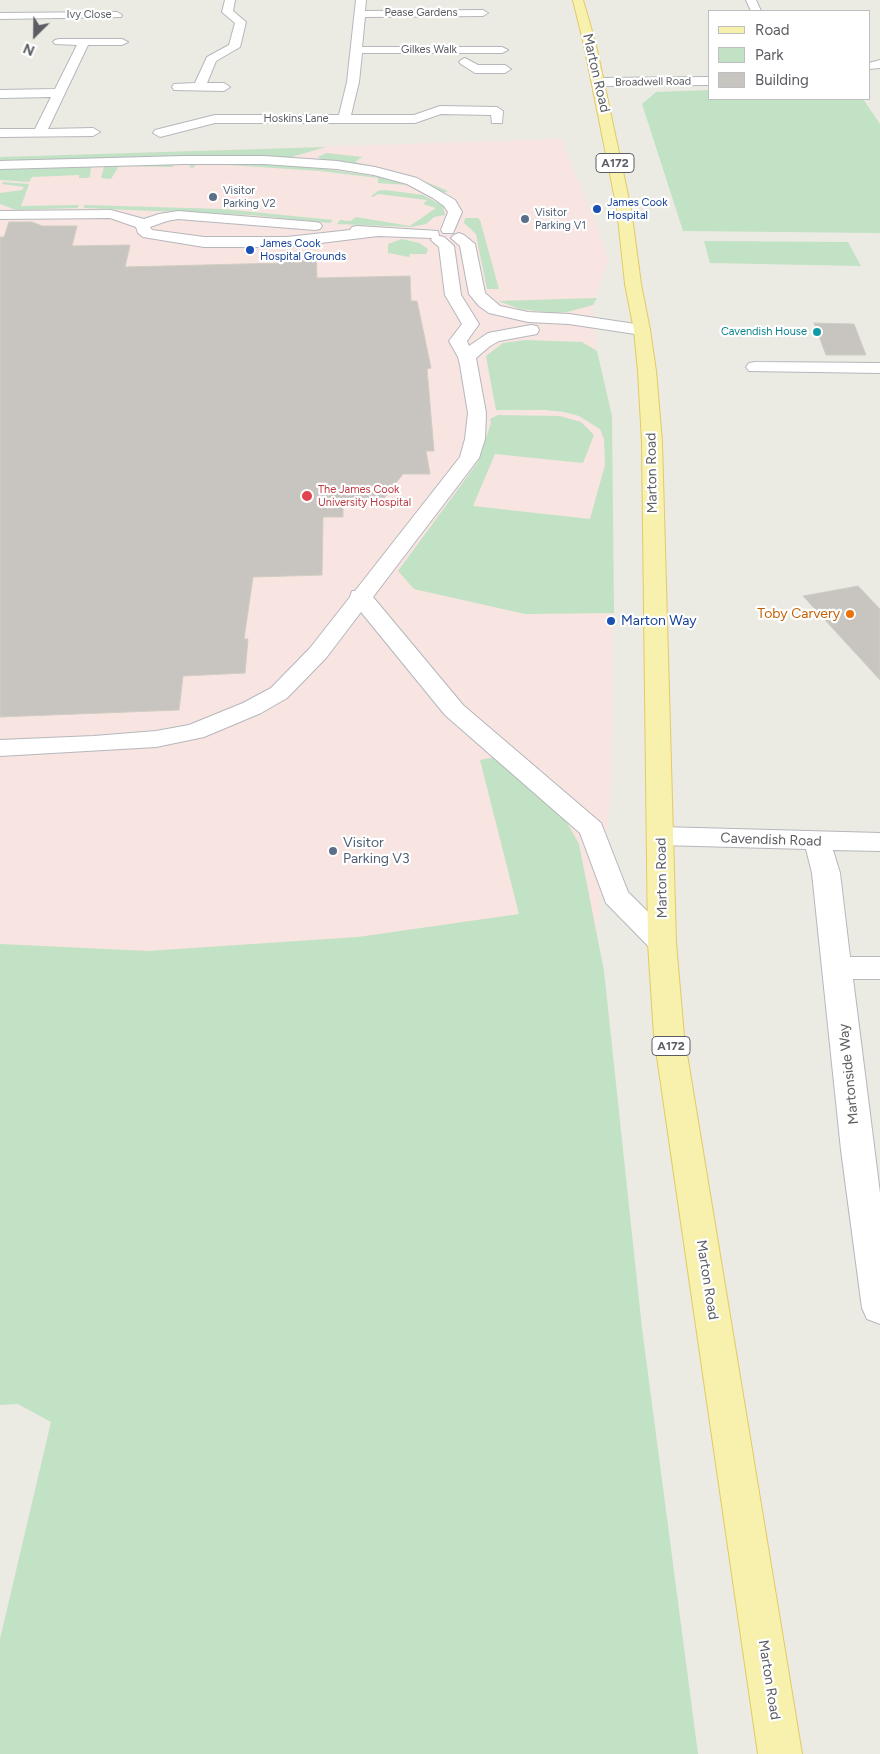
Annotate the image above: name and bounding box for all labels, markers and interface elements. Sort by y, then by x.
street label: Pease Gardens [384,6,458,20]
street label: Ivy Close [66,8,112,22]
north arrow [10,10,60,60]
legend [708,10,870,100]
text: Road [755,21,790,39]
street label: Marton Road [579,32,613,114]
text: N [21,39,37,59]
street label: Gilkes Walk [401,43,457,57]
text: Park [755,46,784,64]
text: Building [755,71,809,89]
street label: Broadwell Road [615,75,691,89]
street label: Hoskins Lane [263,112,329,126]
road number: A172 [596,154,634,172]
place label: Visitor Parking V2 [223,184,276,210]
marker: Visitor Parking V2 [207,191,219,203]
place label: James Cook Hospital [607,196,668,222]
marker: James Cook Hospital [591,203,603,215]
place label: Visitor Parking V1 [535,206,586,232]
marker: Visitor Parking V1 [519,213,531,225]
place label: James Cook Hospital Grounds [260,237,346,263]
marker: James Cook Hospital Grounds [244,244,256,256]
place label: Cavendish House [721,325,807,339]
marker: Cavendish House [811,326,823,338]
street label: Marton Road [643,433,661,513]
place label: The James Cook University Hospital [318,483,411,509]
marker: The James Cook University Hospital [300,489,314,503]
place label: Toby Carvery [757,606,840,622]
marker: Toby Carvery [844,608,856,620]
place label: Marton Way [621,613,697,629]
marker: Marton Way [605,615,617,627]
street label: Cavendish Road [720,830,822,850]
place label: Visitor Parking V3 [343,835,410,868]
street label: Marton Road [653,838,671,918]
marker: Visitor Parking V3 [327,845,339,857]
street label: Martonside Way [835,1023,863,1125]
road number: A172 [652,1036,690,1056]
street label: Marton Road [692,1239,722,1321]
street label: Marton Road [754,1639,784,1721]

